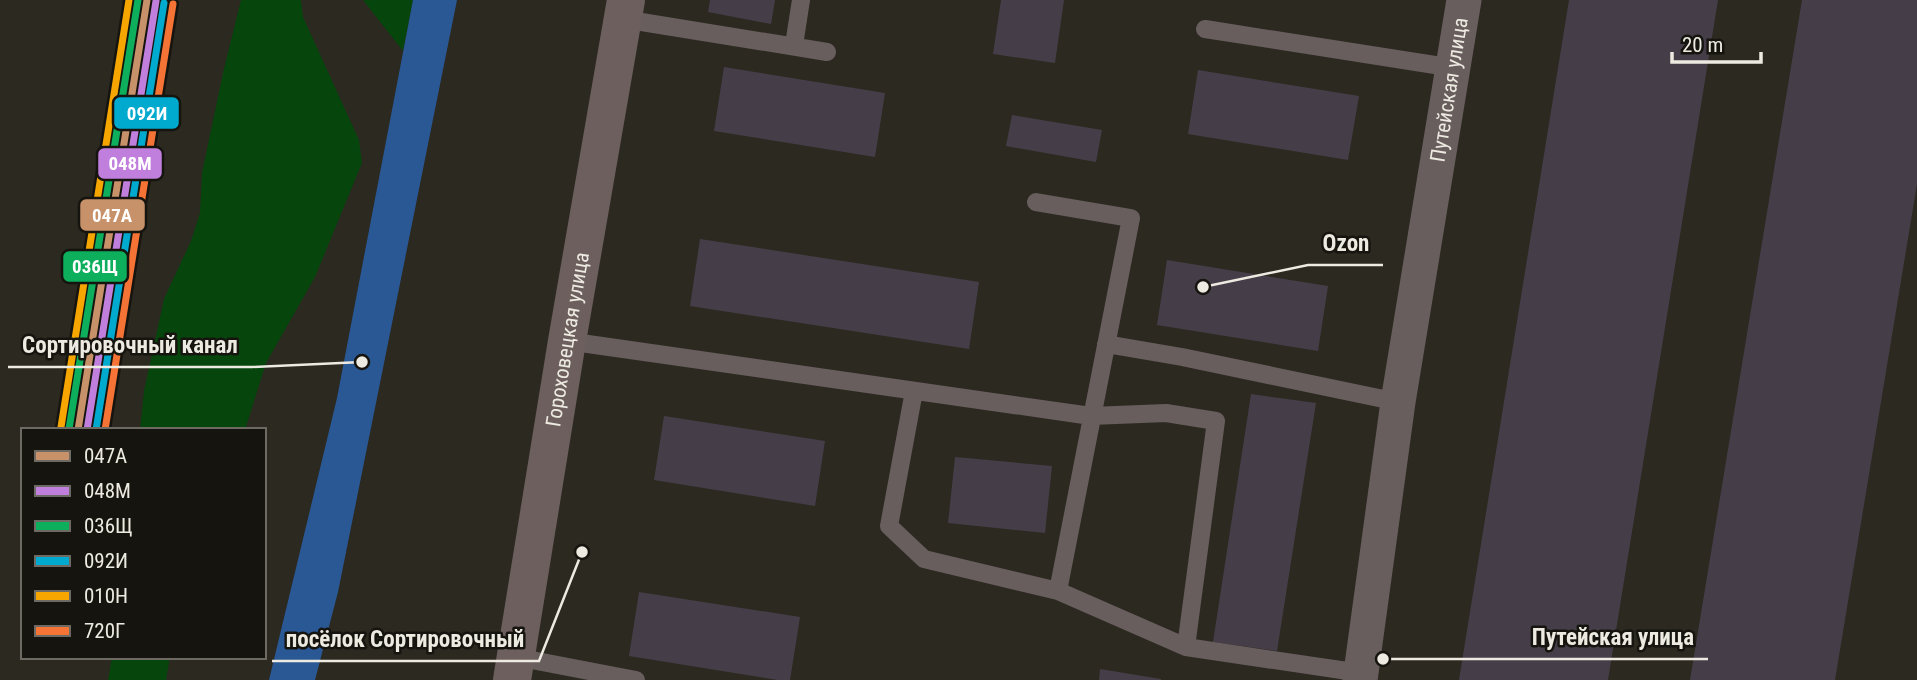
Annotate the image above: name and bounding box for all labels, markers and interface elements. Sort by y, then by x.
street label: Путейская улица [1426,16,1473,164]
scale bar [1672,21,1761,65]
text: 20 m [1682,33,1723,57]
line badge: 092И [113,96,180,130]
text: 092И [127,102,167,125]
line badge: 048М [97,147,163,180]
text: 048М [108,152,152,175]
line badge: 047А [79,198,146,232]
text: 047А [92,204,133,227]
callout: Ozon [1308,221,1383,265]
text: Ozon [1323,230,1369,257]
line badge: 036Щ [62,250,128,283]
street label: Гороховецкая улица [541,250,594,428]
text: 036Щ [72,255,118,278]
callout: Сортировочный канал [8,323,252,367]
text: Сортировочный канал [22,332,238,359]
legend [21,428,266,659]
text: 047А [84,444,127,468]
text: 048М [84,479,131,503]
text: 036Щ [84,514,133,538]
text: 092И [84,549,128,573]
text: 010Н [84,584,128,608]
callout: Путейская улица [1517,615,1708,659]
callout: посёлок Сортировочный [272,617,539,661]
text: 720Г [84,619,125,643]
text: Путейская улица [1532,624,1694,651]
text: посёлок Сортировочный [286,626,524,653]

